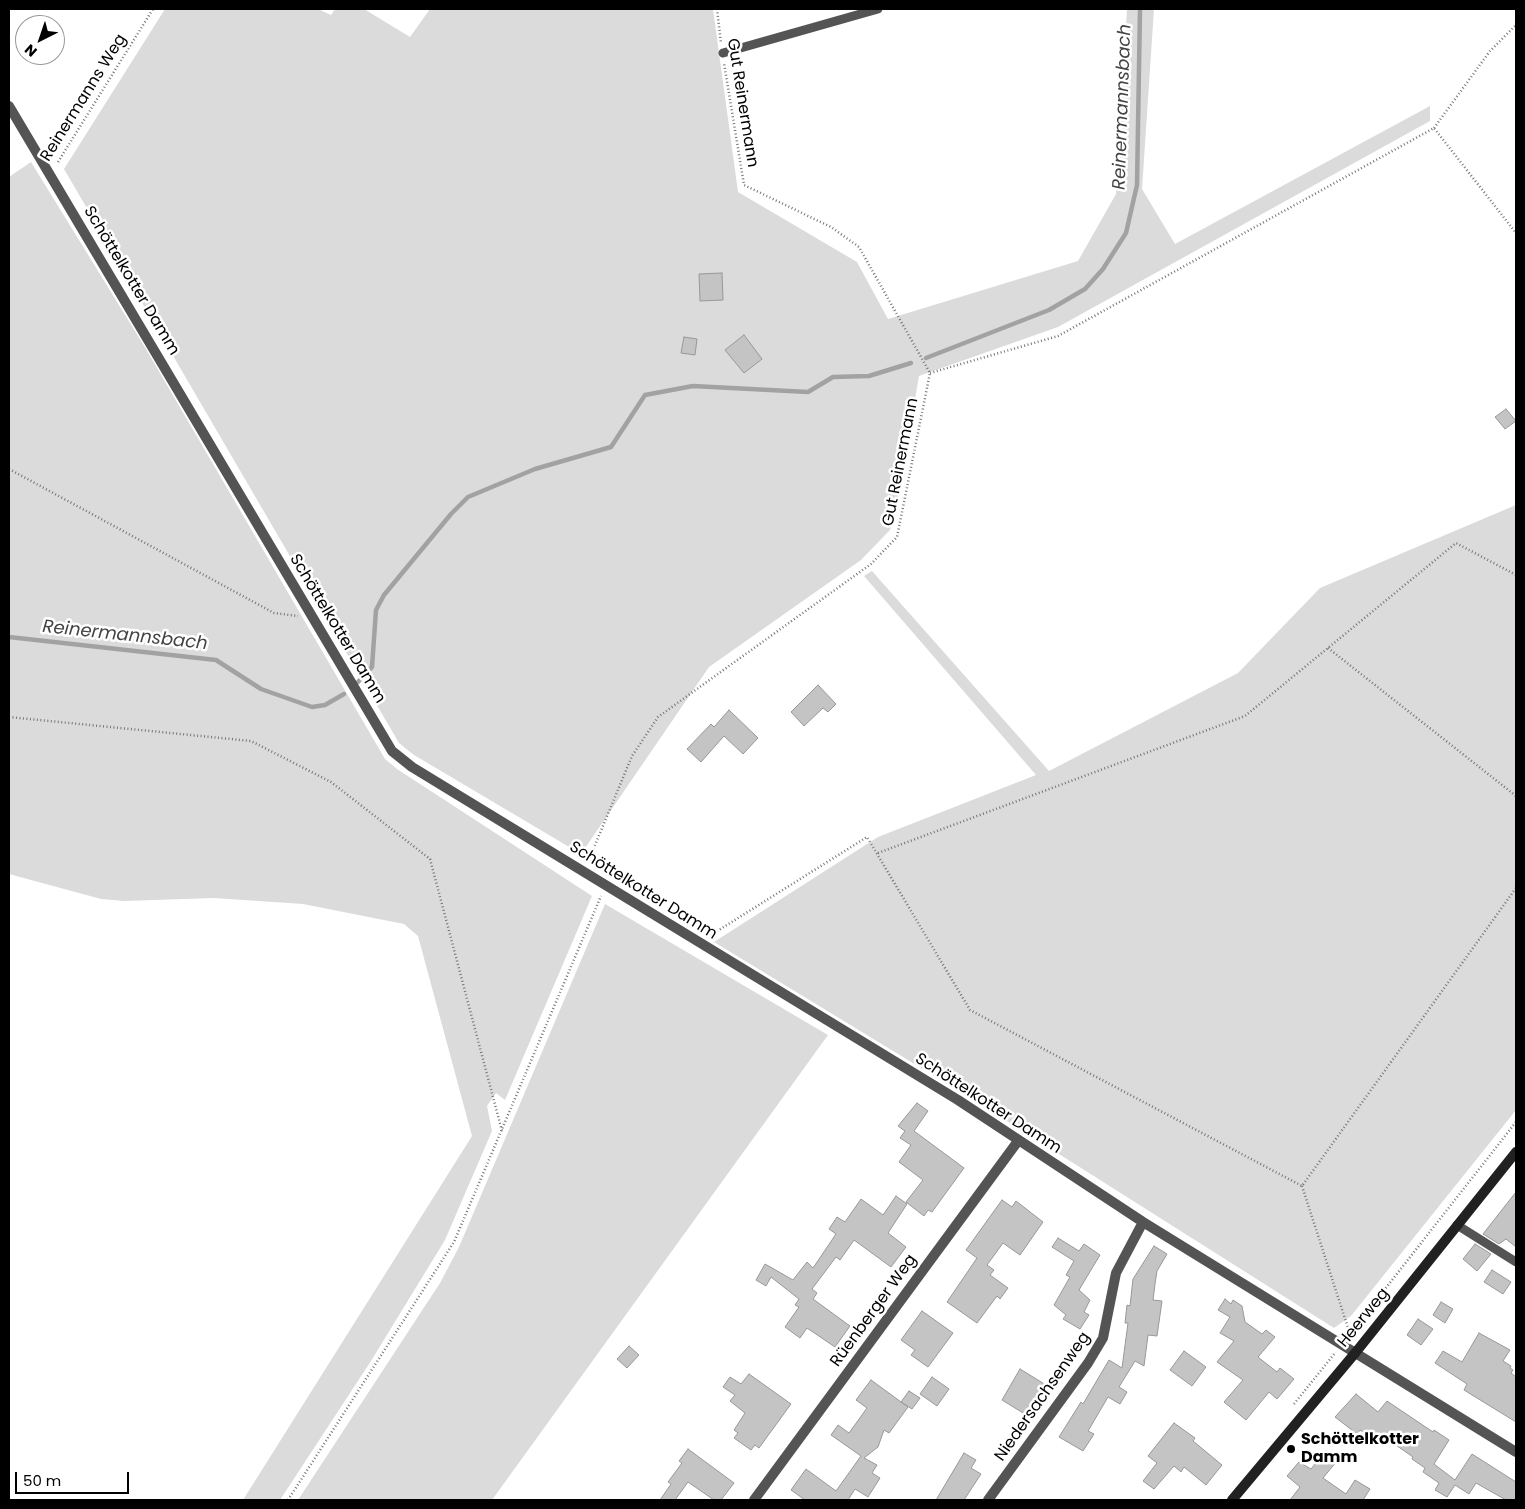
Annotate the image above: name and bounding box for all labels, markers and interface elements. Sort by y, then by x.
north arrow [15,15,65,65]
water label: Reinermannsbach [1109,24,1137,190]
street label: Reinermanns Weg [37,31,131,165]
street label: Gut Reinermann [722,37,762,169]
text: N [20,40,41,62]
street label: Schöttelkotter Damm [79,203,183,359]
street label: Gut Reinermann [879,396,923,528]
street label: Schöttelkotter Damm [285,551,389,707]
water label: Reinermannsbach [41,617,209,655]
street label: Schöttelkotter Damm [566,838,720,944]
street label: Schöttelkotter Damm [911,1050,1065,1158]
street label: Rüenberger Weg [827,1251,921,1371]
street label: Heerweg [1334,1284,1394,1352]
street label: Niedersachsenweg [991,1329,1095,1465]
place label: Schöttelkotter Damm [1301,1430,1419,1468]
marker: Schöttelkotter Damm [1285,1443,1297,1455]
scale bar [18,1462,131,1494]
text: 50 m [23,1470,61,1491]

